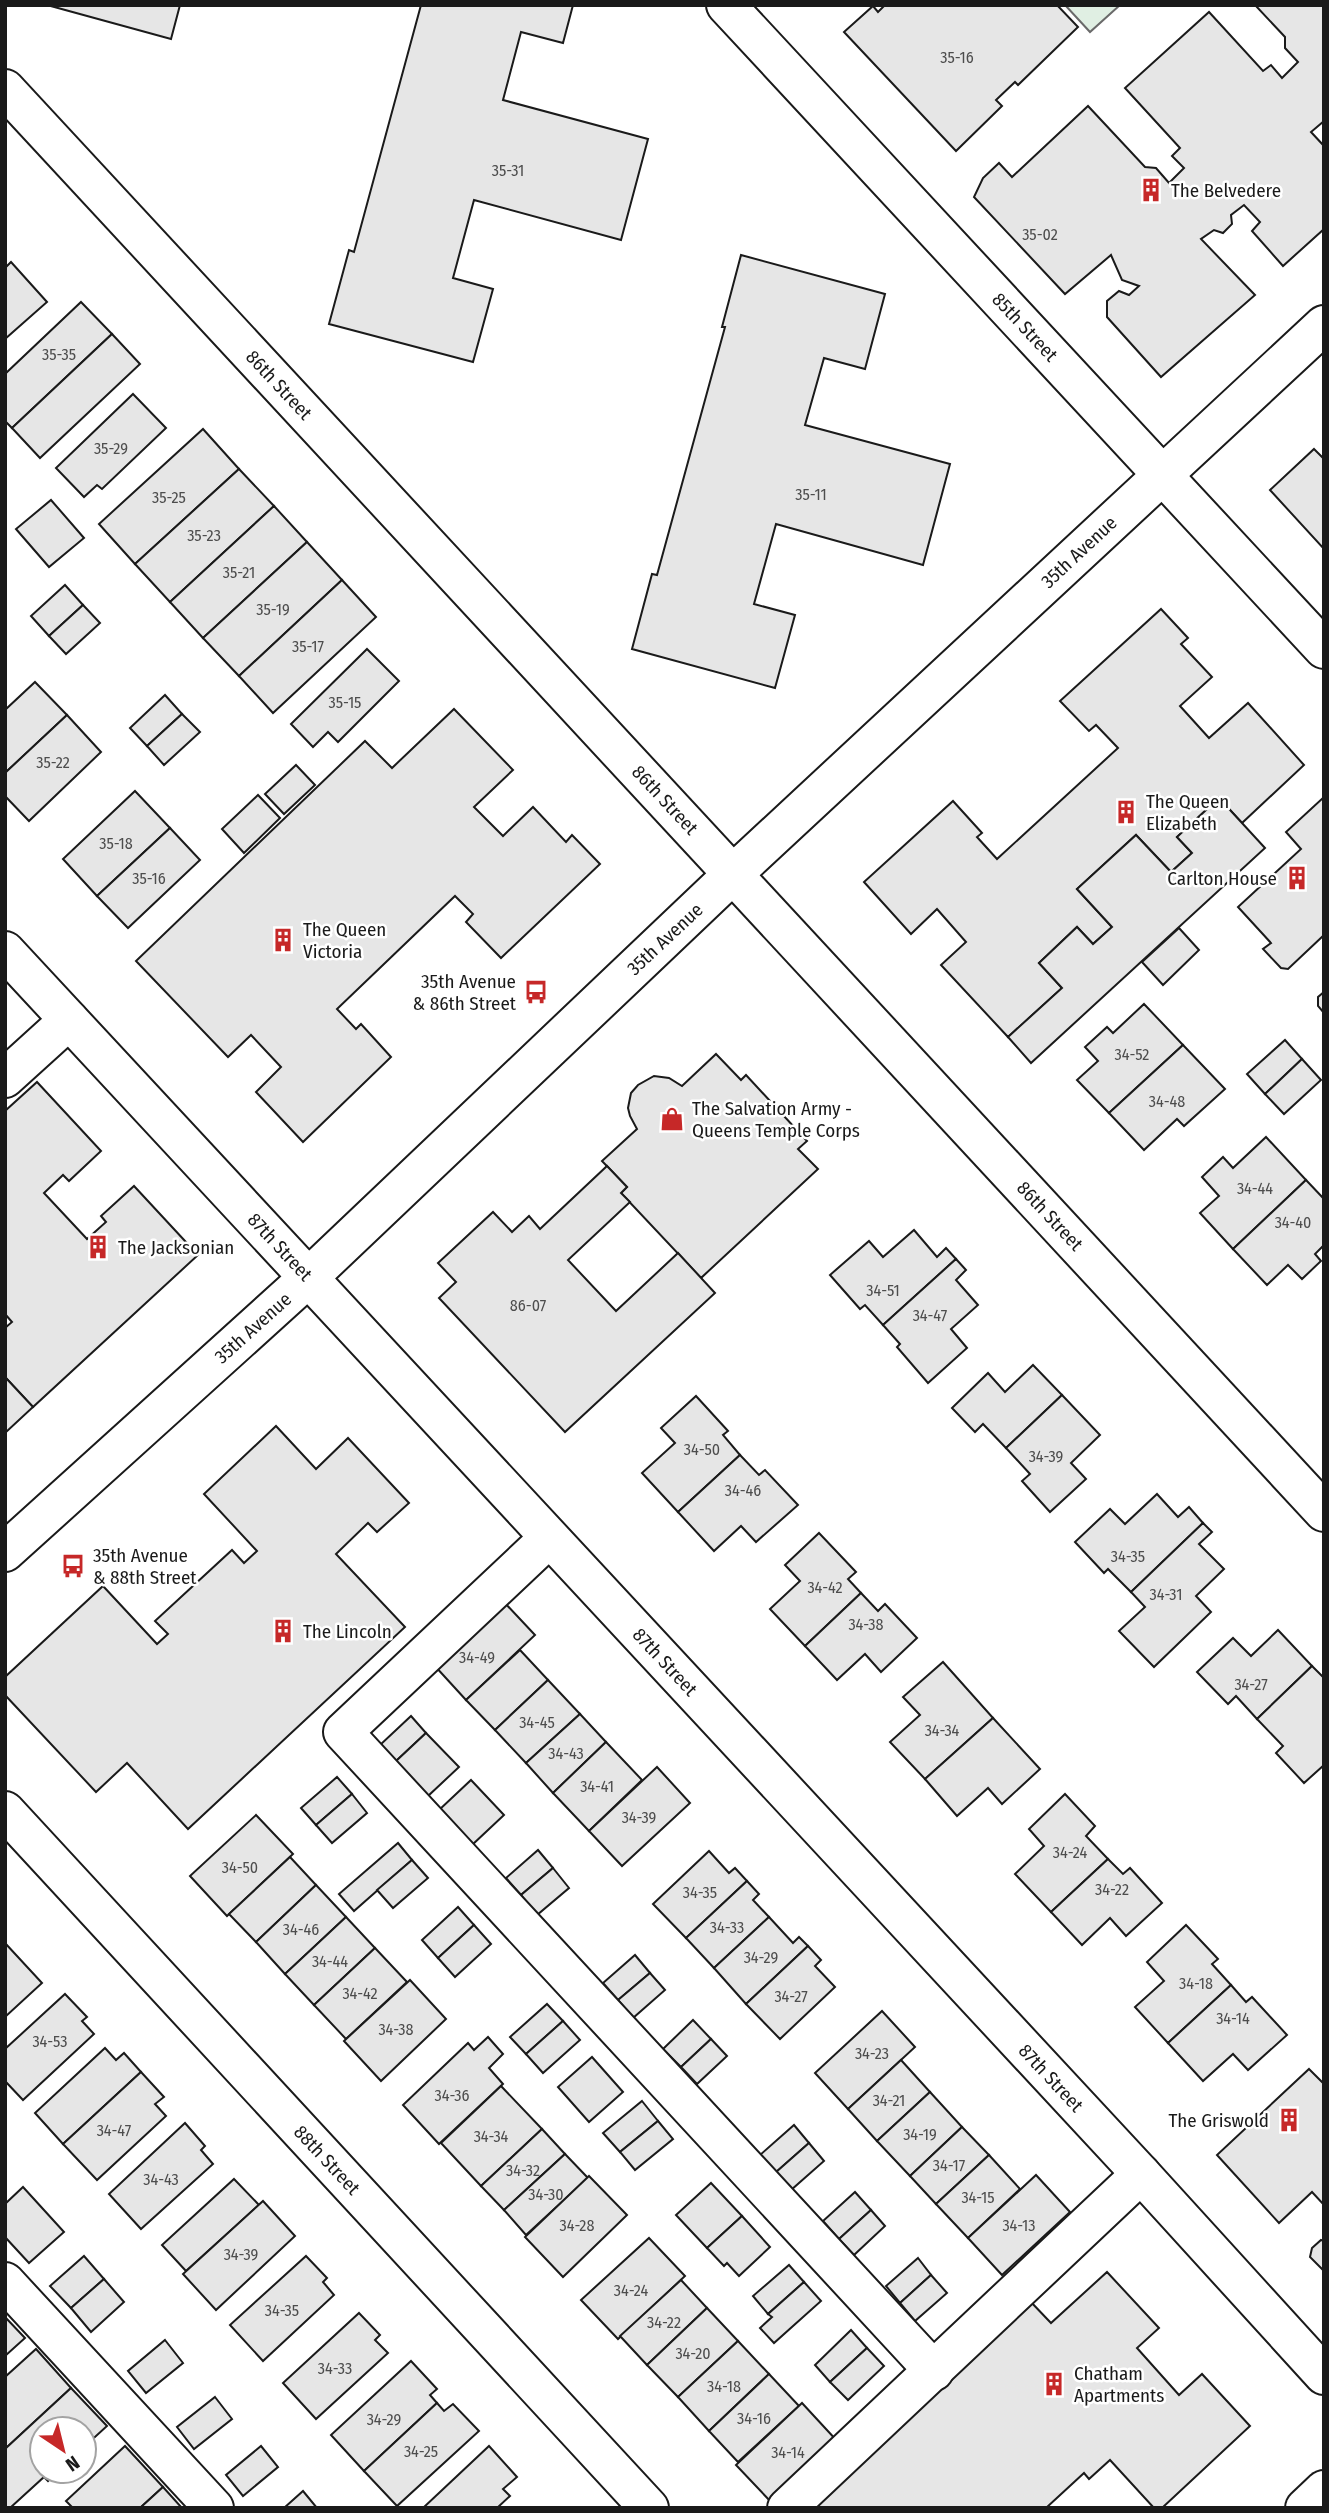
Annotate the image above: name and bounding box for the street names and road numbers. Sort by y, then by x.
street label: 85th Street [987,288,1063,367]
street label: 86th Street [241,346,317,425]
street label: 35th Avenue [1036,511,1122,593]
street label: 86th Street [627,761,703,840]
street label: 35th Avenue [622,898,708,980]
street label: 86th Street [1012,1177,1088,1256]
street label: 87th Street [243,1208,318,1286]
street label: 35th Avenue [210,1288,296,1368]
street label: 87th Street [628,1623,703,1701]
street label: 87th Street [1014,2039,1089,2117]
street label: 88th Street [289,2121,365,2200]

